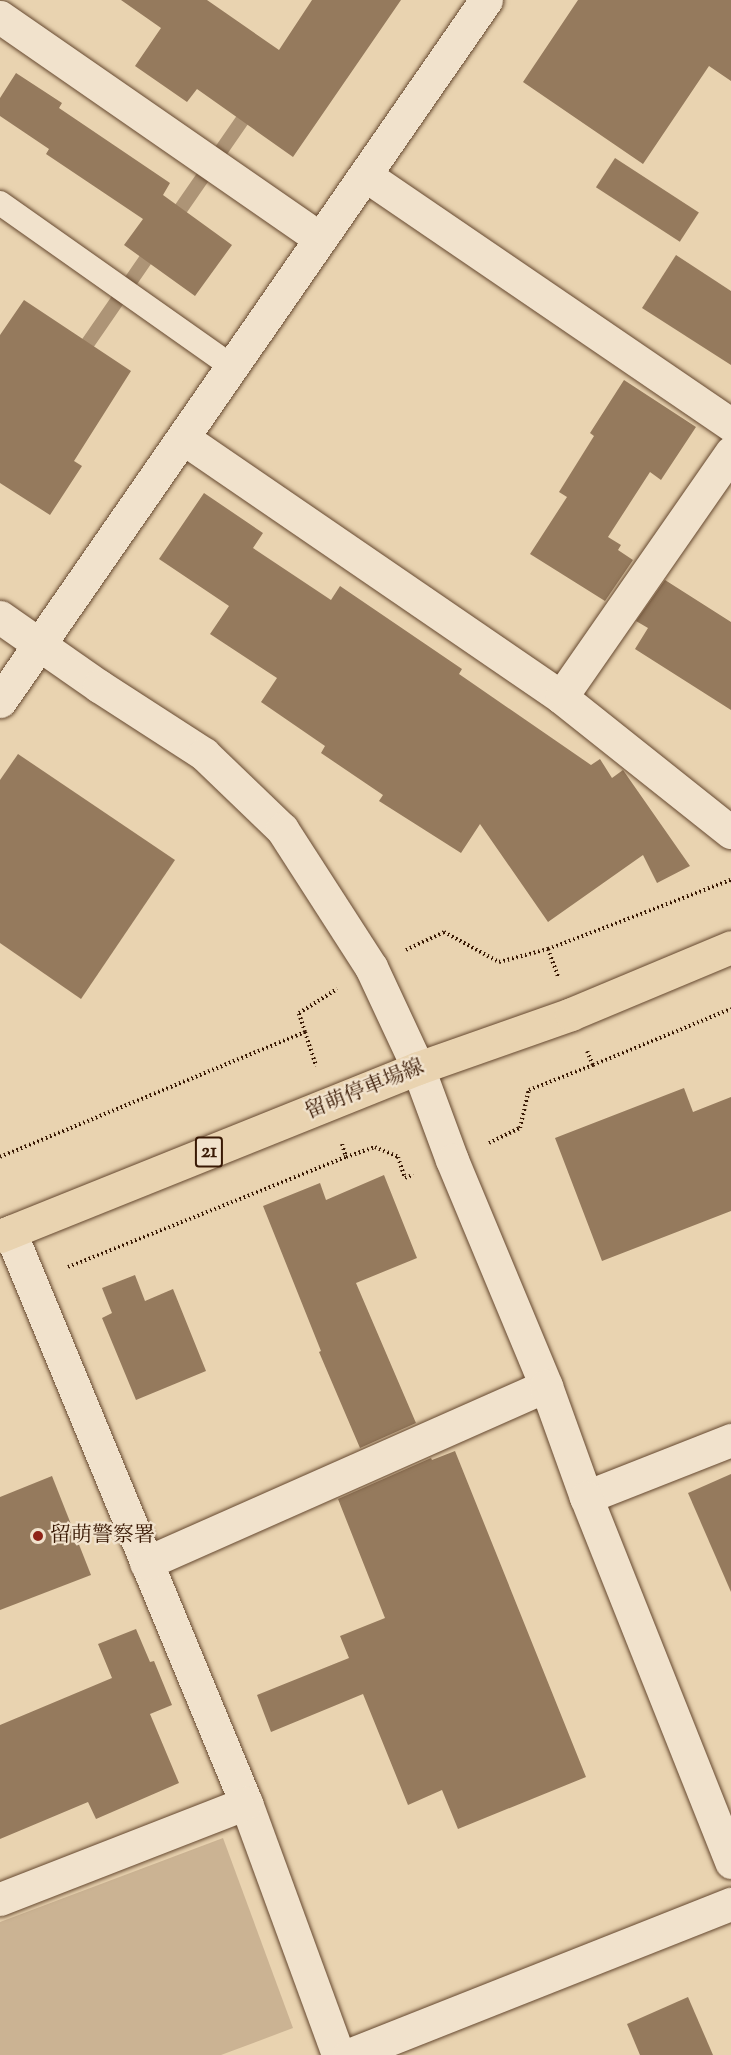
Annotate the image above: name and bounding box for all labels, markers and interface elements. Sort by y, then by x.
street label: 留萌停車場線 [302,1055,428,1125]
road number: 21 [194,1135,224,1169]
place label: 留萌警察署 [50,1523,155,1549]
marker: 留萌警察署 [31,1529,45,1543]

